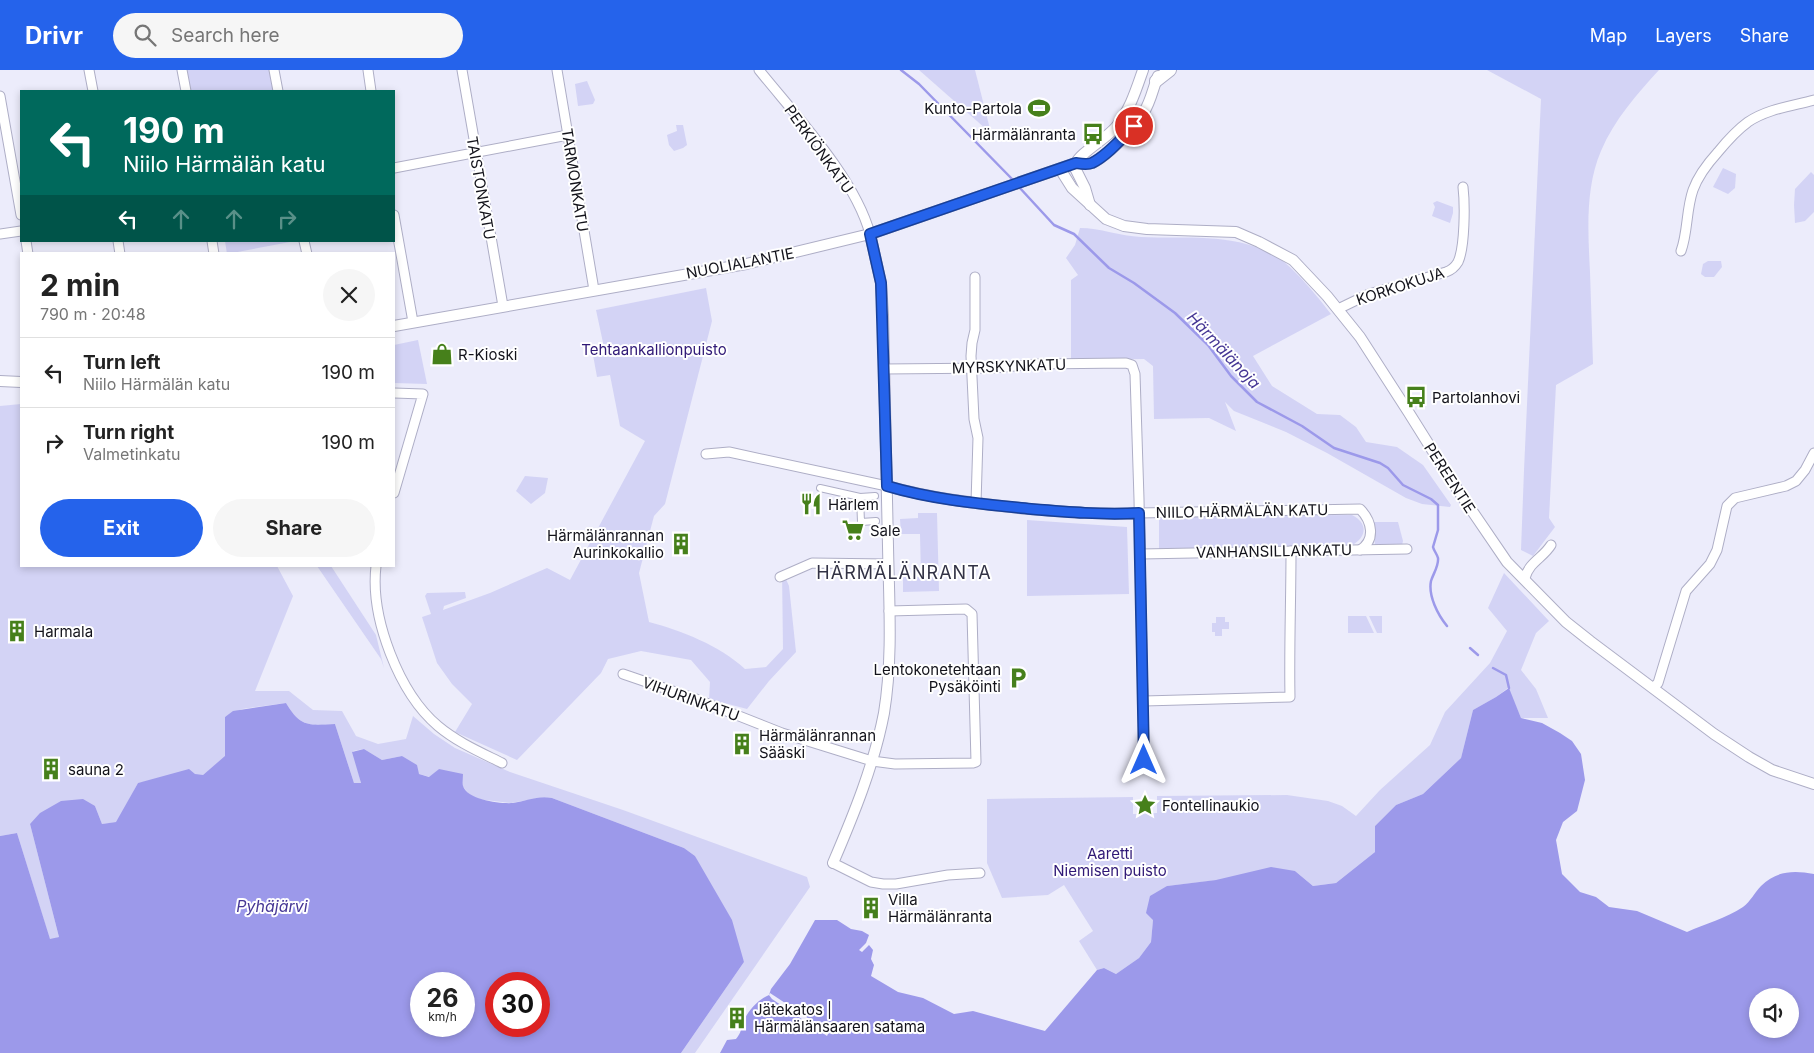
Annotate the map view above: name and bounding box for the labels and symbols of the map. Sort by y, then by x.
sports icon: Kunto-Partola [1026,95,1052,121]
place label: Kunto-Partola [924,99,1022,118]
street label: PERKIÖNKATU [780,101,858,197]
pin [1113,105,1155,147]
bus stop icon: Härmälänranta [1080,121,1106,147]
place label: Härmälänranta [972,125,1076,144]
street label: TARMONKATU [557,127,593,233]
street label: TAISTONKATU [463,135,499,241]
street label: NUOLIALANTIE [684,243,796,283]
street label: KORKOKUJA [1354,263,1446,309]
water label: Härmälänoja [1183,307,1265,393]
park label: Tehtaankallionpuisto [581,340,727,359]
shop icon: R-Kioski [429,341,455,367]
place label: R-Kioski [458,345,517,364]
street label: MYRSKYNKATU [951,355,1067,377]
bus stop icon: Partolanhovi [1403,384,1429,410]
place label: Partolanhovi [1432,388,1520,407]
street label: PEREENTIE [1420,439,1480,517]
restaurant icon: Härlem [798,491,824,517]
place label: Härlem [828,495,879,514]
street label: NIILO HÄRMÄLÄN KATU [1156,500,1328,522]
supermarket icon: Sale [840,517,866,543]
place label: Sale [870,521,900,540]
place label: Härmälänrannan Aurinkokallio [547,526,664,562]
building icon: Härmälänrannan Aurinkokallio [668,531,694,557]
street label: VANHANSILLANKATU [1196,540,1352,562]
district label: HÄRMÄLÄNRANTA [816,561,992,583]
building icon: Harmala [4,618,30,644]
place label: Harmala [34,622,93,641]
place label: Lentokonetehtaan Pysäköinti [874,660,1001,696]
parking icon: Lentokonetehtaan Pysäköinti [1005,665,1031,691]
street label: VIHURINKATU [640,673,742,725]
place label: Härmälänrannan Sääski [759,726,876,762]
building icon: Härmälänrannan Sääski [729,731,755,757]
position arrow [1117,733,1169,785]
building icon: sauna 2 [38,756,64,782]
place label: sauna 2 [68,760,124,779]
place icon: Fontellinaukio [1132,792,1158,818]
place label: Fontellinaukio [1162,796,1260,815]
park label: Aaretti Niemisen puisto [1053,844,1167,880]
place label: Villa Härmälänranta [888,890,992,926]
building icon: Villa Härmälänranta [858,895,884,921]
water label: Pyhäjärvi [236,896,309,916]
speed limit sign: 30 [485,972,550,1037]
place label: Jätekatos | Härmälänsaaren satama [754,1000,925,1036]
building icon: Jätekatos | Härmälänsaaren satama [724,1005,750,1031]

